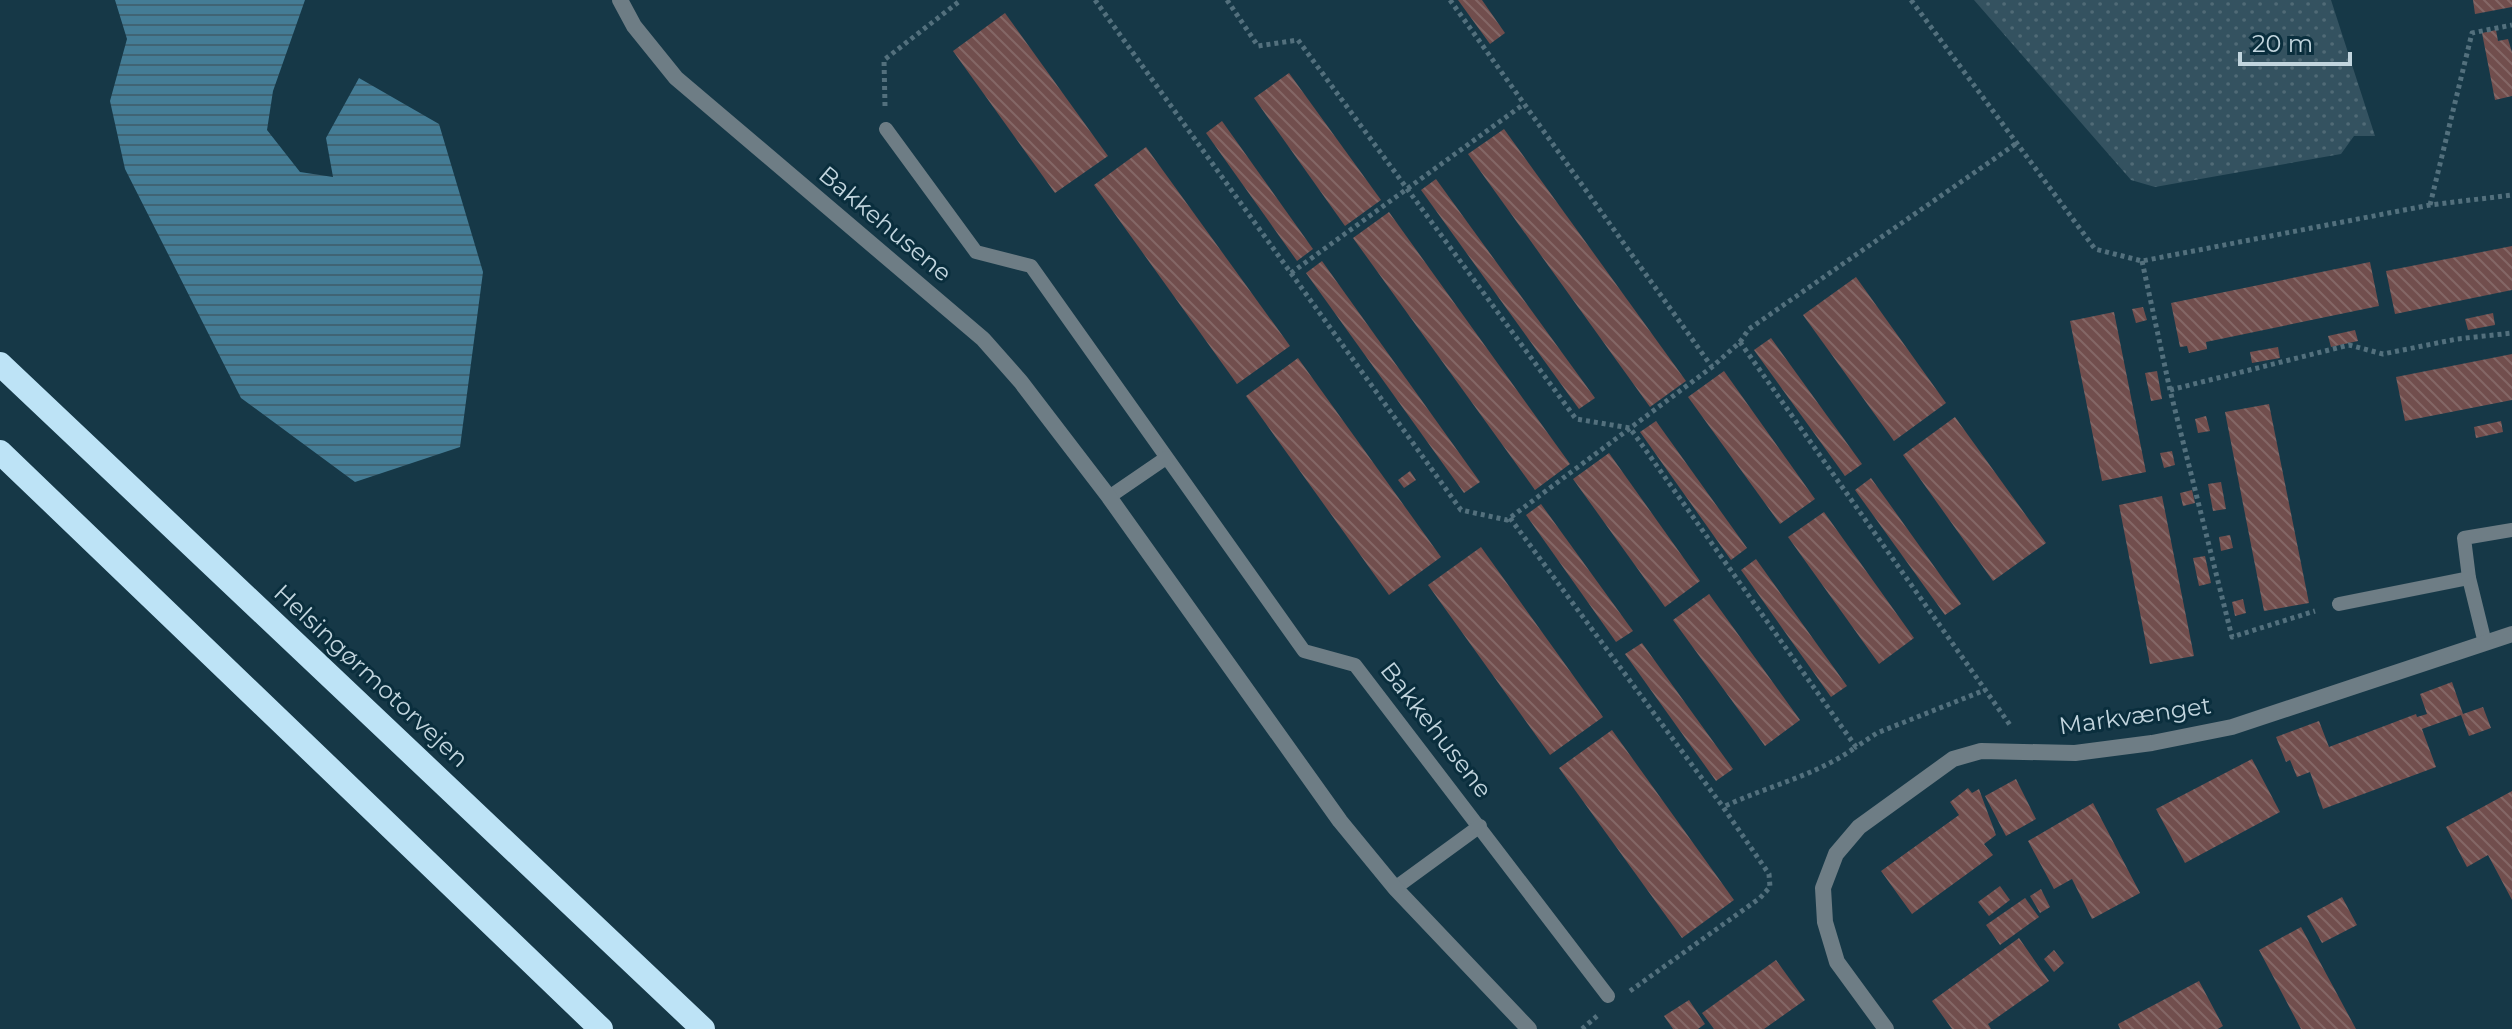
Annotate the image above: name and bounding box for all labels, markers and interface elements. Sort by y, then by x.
scale bar [2240,16,2350,66]
text: 20 m [2252,29,2313,58]
street label: Bakkehusene [813,160,958,288]
street label: Helsingørmotorvejen [268,578,474,773]
street label: Bakkehusene [1374,656,1498,803]
street label: Markvænget [2057,690,2213,741]

